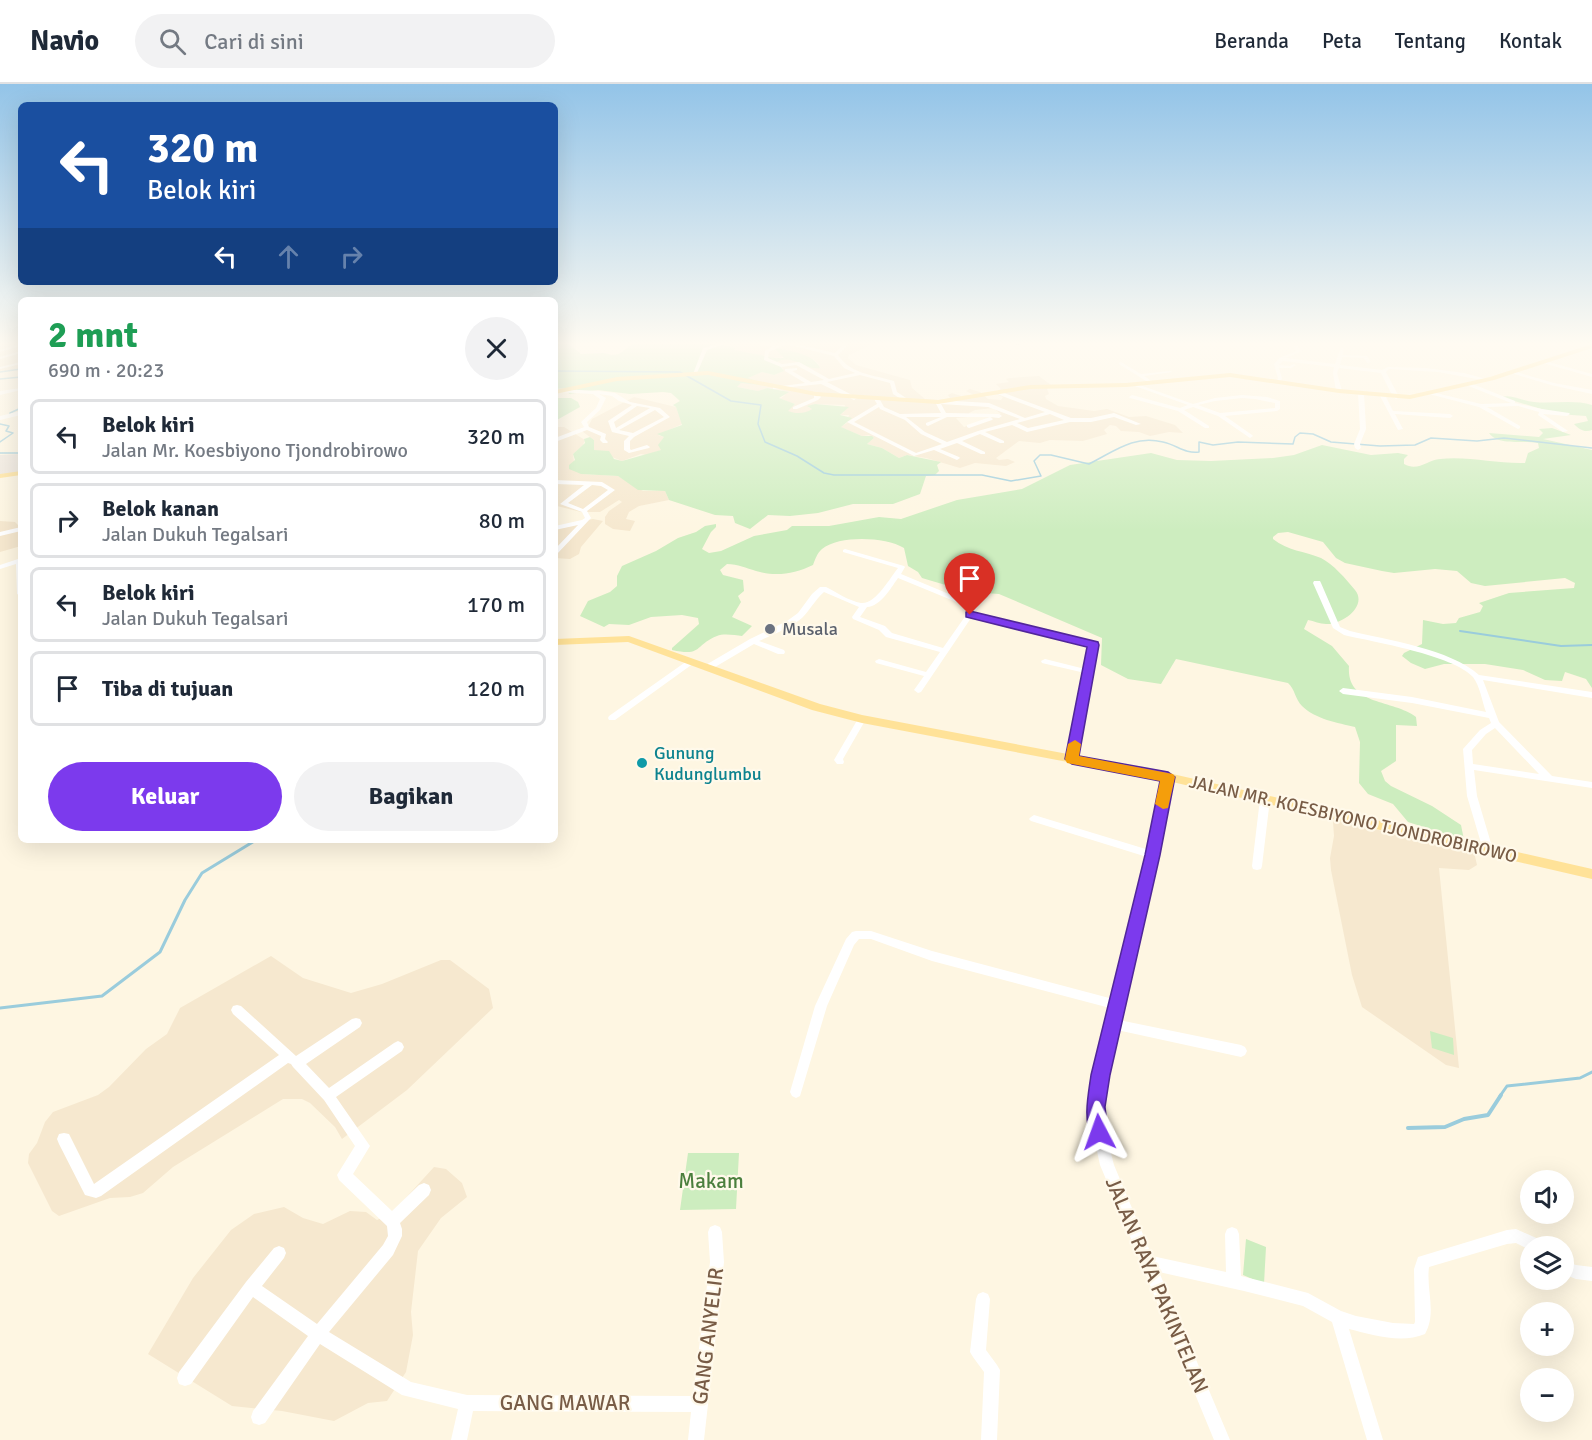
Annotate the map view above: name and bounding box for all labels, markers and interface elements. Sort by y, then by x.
search box [135,14,555,68]
text: Navio [30,24,99,58]
icon: search [156,25,189,58]
text: Cari di sini [204,28,304,55]
text: Beranda [1214,28,1289,54]
text: Peta [1322,28,1362,54]
text: Tentang [1395,28,1466,54]
text: Kontak [1499,28,1562,54]
text: 320 m [147,123,258,174]
icon: left [48,126,126,204]
text: Belok kiri [147,174,256,207]
icon: left [209,240,242,273]
icon: ahead [272,240,305,273]
icon: right [335,240,368,273]
text: 2 mnt [48,313,138,358]
button: close [465,317,528,380]
text: 690 m · 20:23 [48,358,164,383]
text: Belok kiri [102,411,195,438]
icon: left [51,420,84,453]
text: 320 m [467,423,525,450]
text: Jalan Mr. Koesbiyono Tjondrobirowo [102,438,408,463]
text: Belok kanan [102,495,219,522]
icon: right [51,504,84,537]
text: 80 m [479,507,525,534]
text: Jalan Dukuh Tegalsari [102,522,289,547]
pin [944,553,995,615]
icon: arrive [953,562,986,595]
text: Belok kiri [102,579,195,606]
icon: left [51,588,84,621]
text: 170 m [467,591,525,618]
text: Jalan Dukuh Tegalsari [102,606,289,631]
place label: Musala [782,618,838,640]
marker: Musala [763,622,777,636]
icon: arrive [51,672,84,705]
text: Tiba di tujuan [102,675,233,702]
text: 120 m [467,675,525,702]
place label: Gunung Kudunglumbu [654,742,762,785]
marker: Gunung Kudunglumbu [635,756,649,770]
button: Keluar [48,762,282,831]
button: Bagikan [294,762,528,831]
street label: JALAN MR. KOESBIYONO TJONDROBIROWO [1187,771,1519,867]
position arrow [1067,1100,1131,1164]
park label: Makam [678,1168,744,1194]
map controls [1520,1170,1574,1422]
button: sound [1520,1170,1574,1224]
street label: JALAN RAYA PAKINTELAN [1100,1173,1214,1397]
button: layers [1520,1236,1574,1290]
street label: GANG ANYELIR [687,1266,729,1406]
button: + [1520,1302,1574,1356]
button: − [1520,1368,1574,1422]
street label: GANG MAWAR [500,1390,630,1416]

